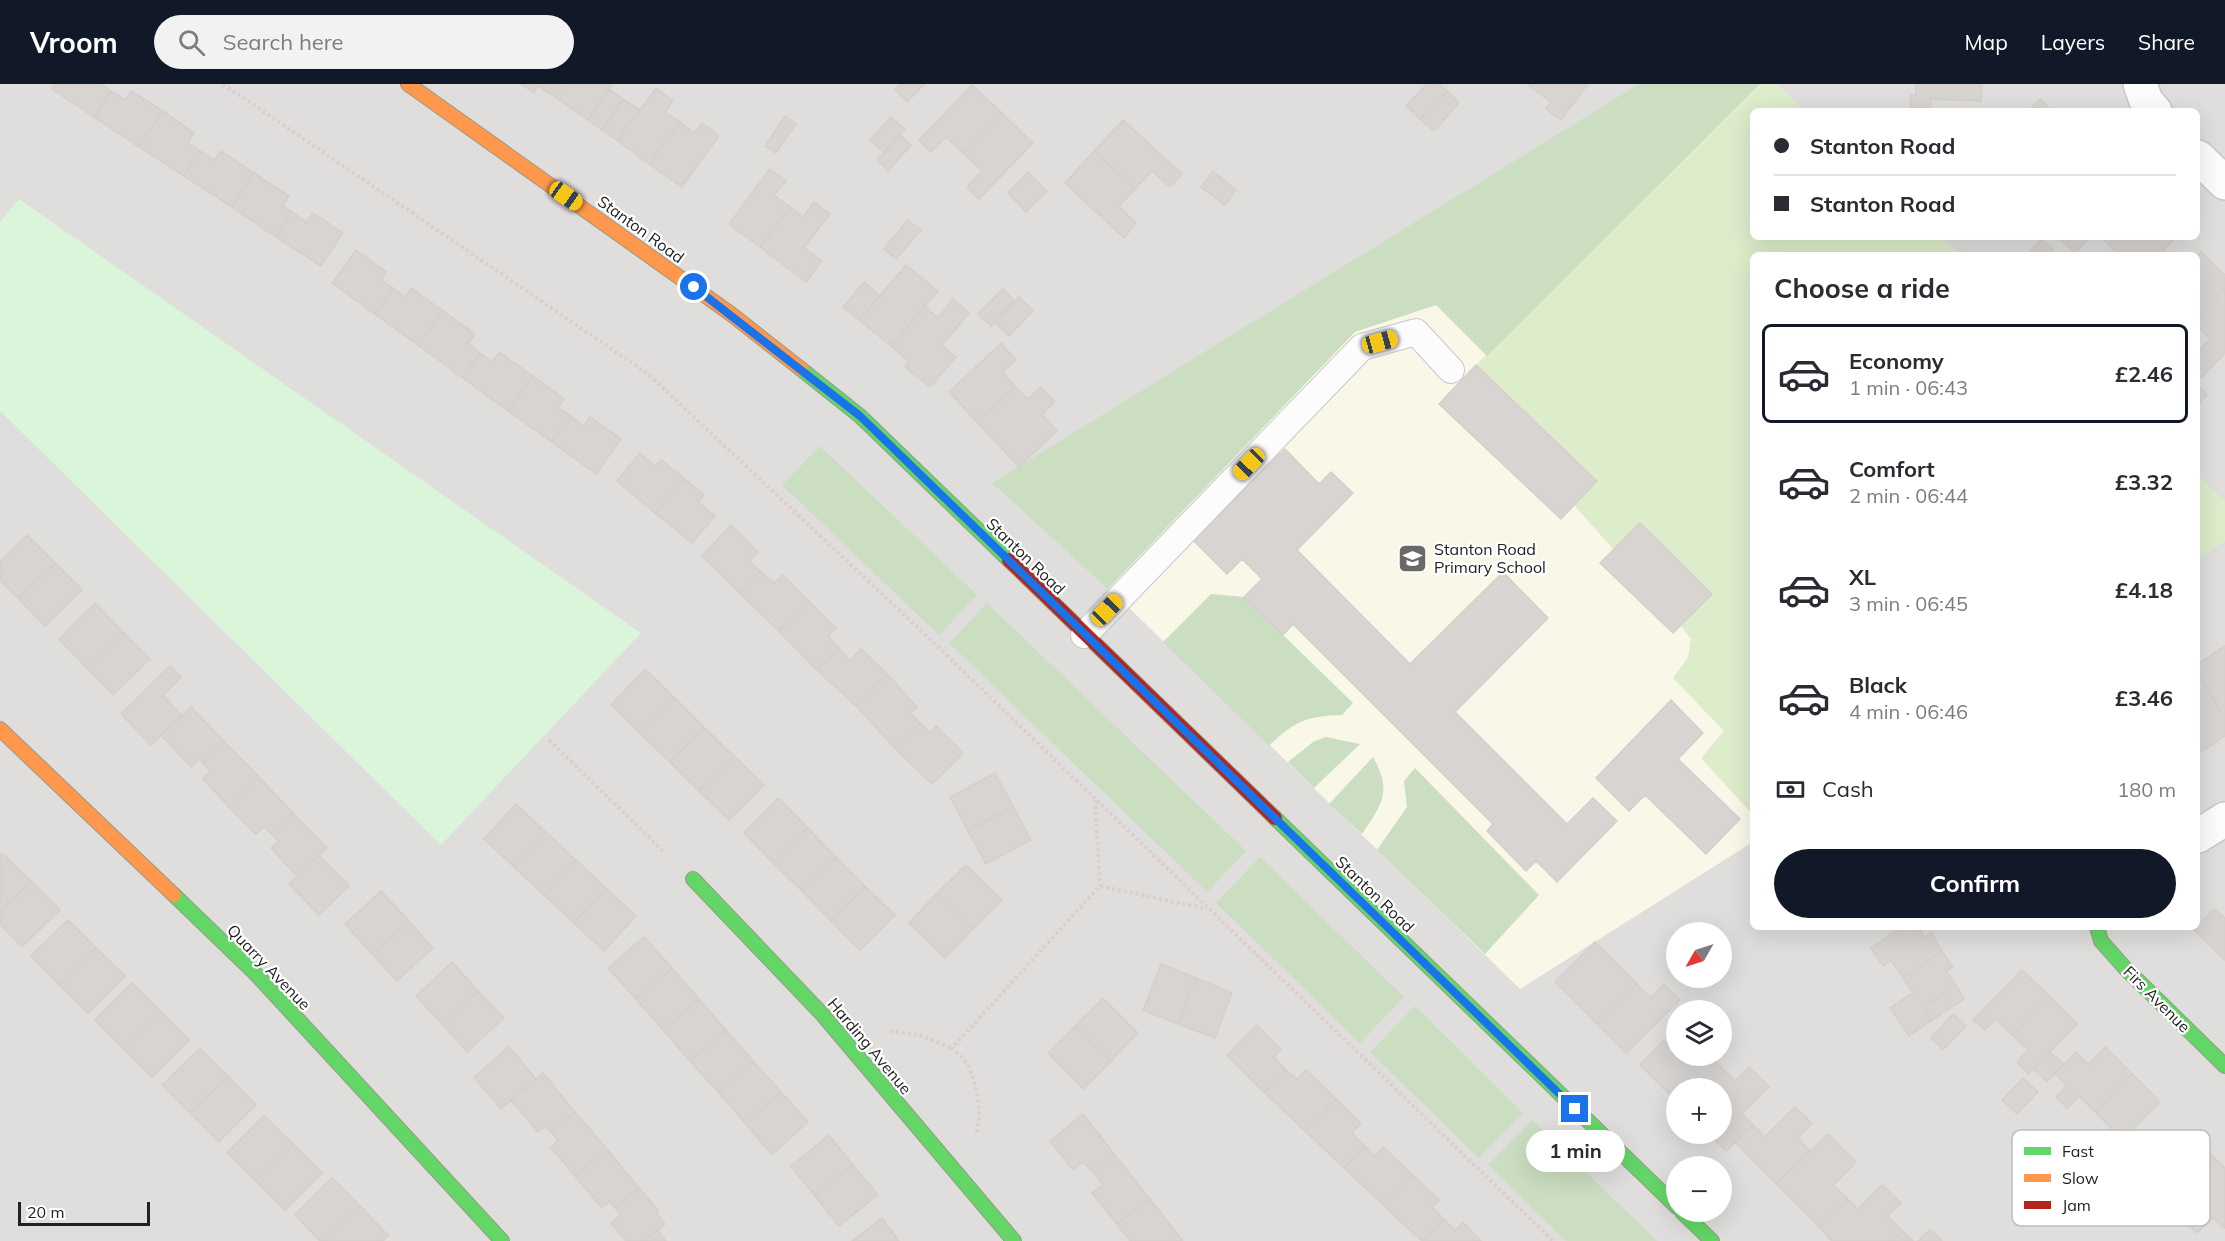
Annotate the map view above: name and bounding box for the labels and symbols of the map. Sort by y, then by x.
car [546,178,586,214]
street label: Stanton Road [594,191,688,267]
route start [680,273,707,300]
car [1360,329,1400,355]
car [1230,445,1268,483]
street label: Stanton Road [982,513,1070,599]
place label: Stanton Road Primary School [1434,539,1546,577]
school or university icon: Stanton Road Primary School [1397,542,1429,574]
car [1088,591,1126,629]
street label: Stanton Road [1331,851,1419,937]
street label: Quarry Avenue [223,920,315,1014]
north arrow [1666,922,1732,988]
street label: Firs Avenue [2119,961,2195,1037]
street label: Harding Avenue [824,994,916,1098]
route end [1561,1095,1588,1122]
callout: 1 min [1526,1130,1624,1172]
legend [2012,1130,2210,1226]
text: Fast [2062,1141,2094,1161]
text: Slow [2062,1168,2099,1188]
text: Jam [2062,1195,2091,1215]
scale bar [18,1199,150,1226]

